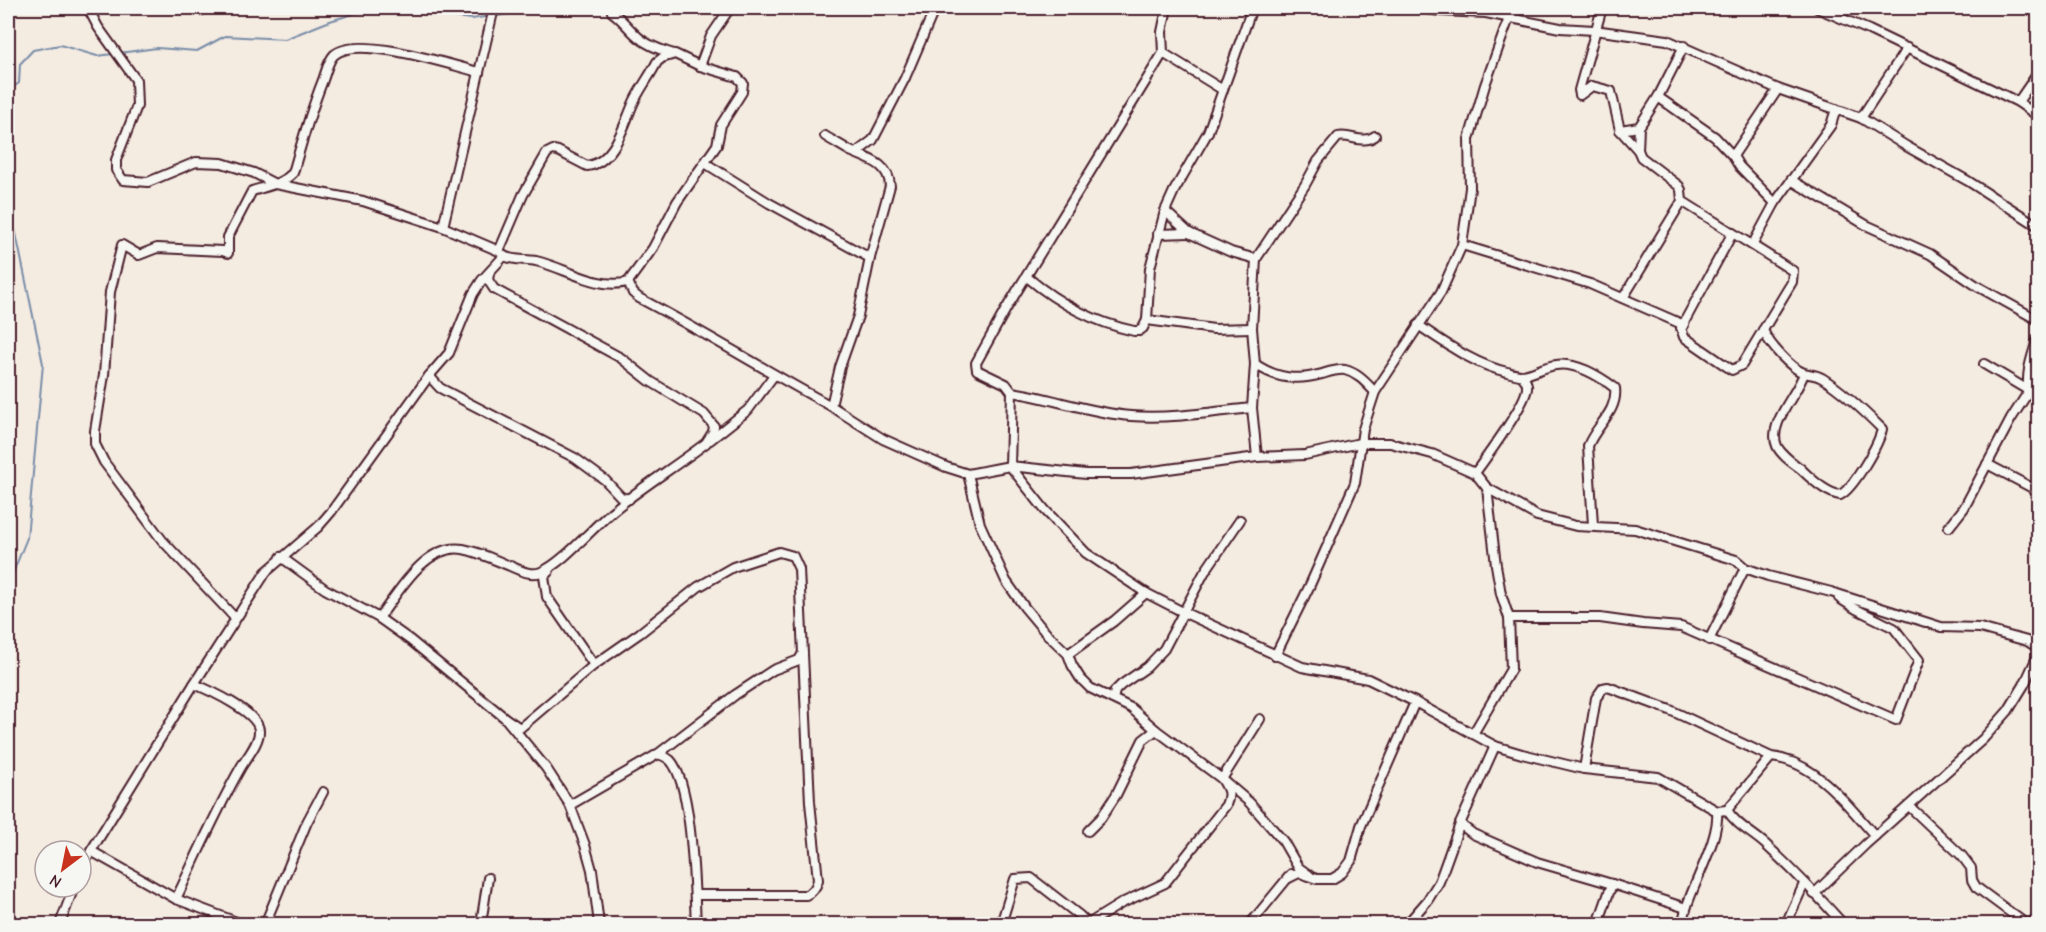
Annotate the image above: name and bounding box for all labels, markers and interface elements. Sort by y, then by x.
north arrow [33,839,93,899]
text: N [46,870,65,891]

